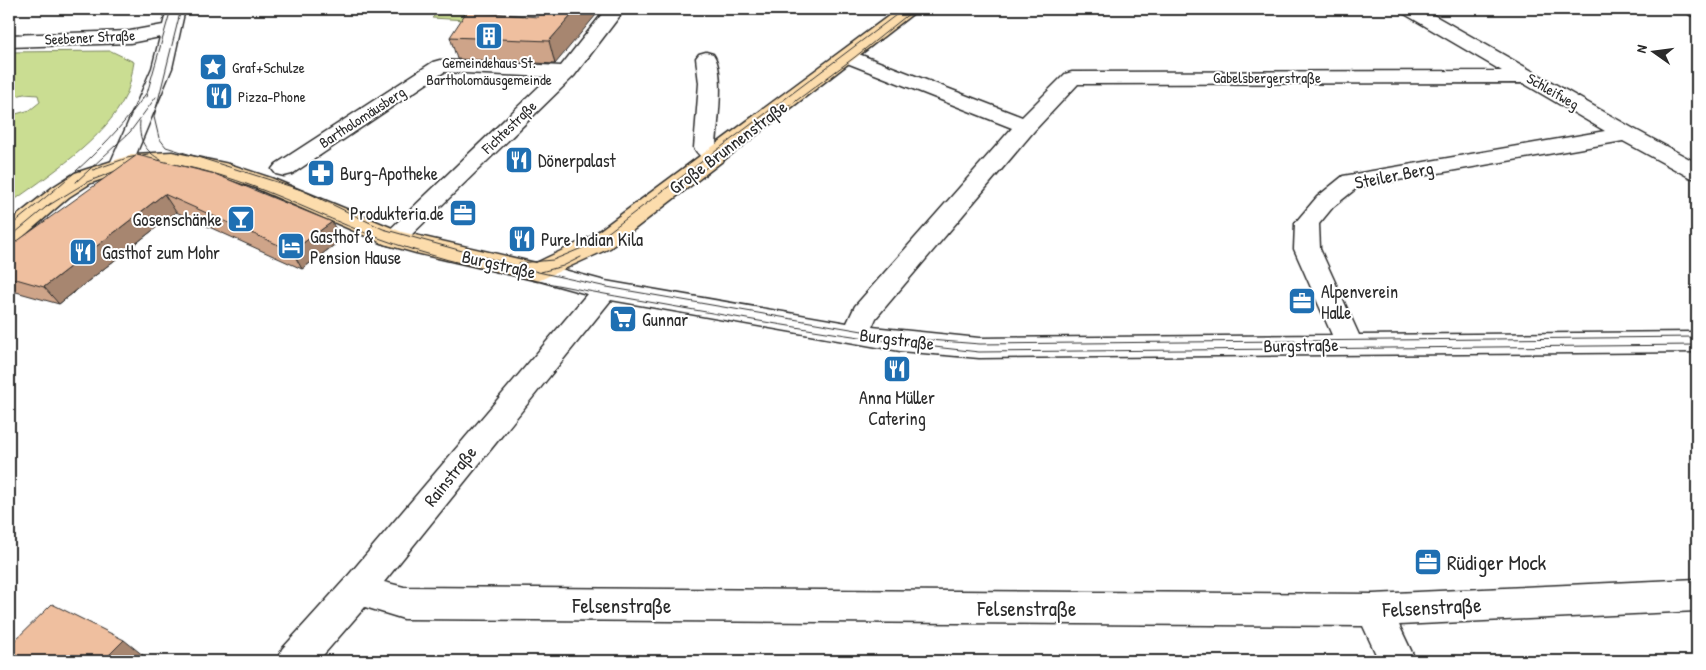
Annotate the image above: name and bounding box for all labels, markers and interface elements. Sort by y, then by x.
building icon: Gemeindehaus St. Bartholomäusgemeinde [474,21,504,51]
street label: Seebener Straße [44,24,136,50]
north arrow [1628,28,1678,78]
text: N [1631,42,1651,55]
place icon: Graf+Schulze [198,52,228,82]
place label: Gemeindehaus St. Bartholomäusgemeinde [426,52,552,90]
place label: Graf+Schulze [232,57,305,78]
street label: Gabelsbergerstraße [1213,67,1321,88]
street label: Schleifweg [1523,68,1583,115]
restaurant icon: Pizza-Phone [204,81,234,111]
street label: Bartholomäusberg [315,81,410,153]
place label: Pizza-Phone [238,86,306,107]
street label: Große Brunnenstraße [664,94,792,200]
street label: Fichtestraße [476,96,541,159]
restaurant icon: Dönerpalast [504,145,534,175]
place label: Dönerpalast [538,148,617,173]
street label: Steiler Berg [1352,155,1436,195]
pharmacy icon: Burg-Apotheke [306,158,336,188]
place label: Burg-Apotheke [340,161,438,186]
office icon: Produkteria.de [448,198,478,228]
place label: Produkteria.de [350,201,444,226]
bar icon: Gosenschänke [226,204,256,234]
place label: Gosenschänke [133,207,222,232]
place label: Gasthof & Pension Hause [310,224,401,270]
restaurant icon: Pure Indian Kila [507,224,537,254]
place label: Pure Indian Kila [541,227,643,252]
hotel icon: Gasthof & Pension Hause [276,231,306,261]
restaurant icon: Gasthof zum Mohr [68,237,98,267]
place label: Gasthof zum Mohr [102,240,220,265]
street label: Burgstraße [460,243,538,285]
place label: Alpenverein Halle [1321,279,1398,325]
office icon: Alpenverein Halle [1287,286,1317,316]
supermarket icon: Gunnar [608,304,638,334]
place label: Gunnar [642,307,688,332]
street label: Burgstraße [858,322,936,356]
street label: Burgstraße [1263,332,1339,358]
restaurant icon: Anna Müller Catering [882,354,912,384]
place label: Anna Müller Catering [859,385,935,431]
street label: Rainstraße [418,440,482,512]
office icon: Rüdiger Mock [1413,547,1443,577]
place label: Rüdiger Mock [1447,548,1547,577]
street label: Felsenstraße [1381,590,1482,624]
street label: Felsenstraße [572,591,671,620]
street label: Felsenstraße [977,594,1076,623]

